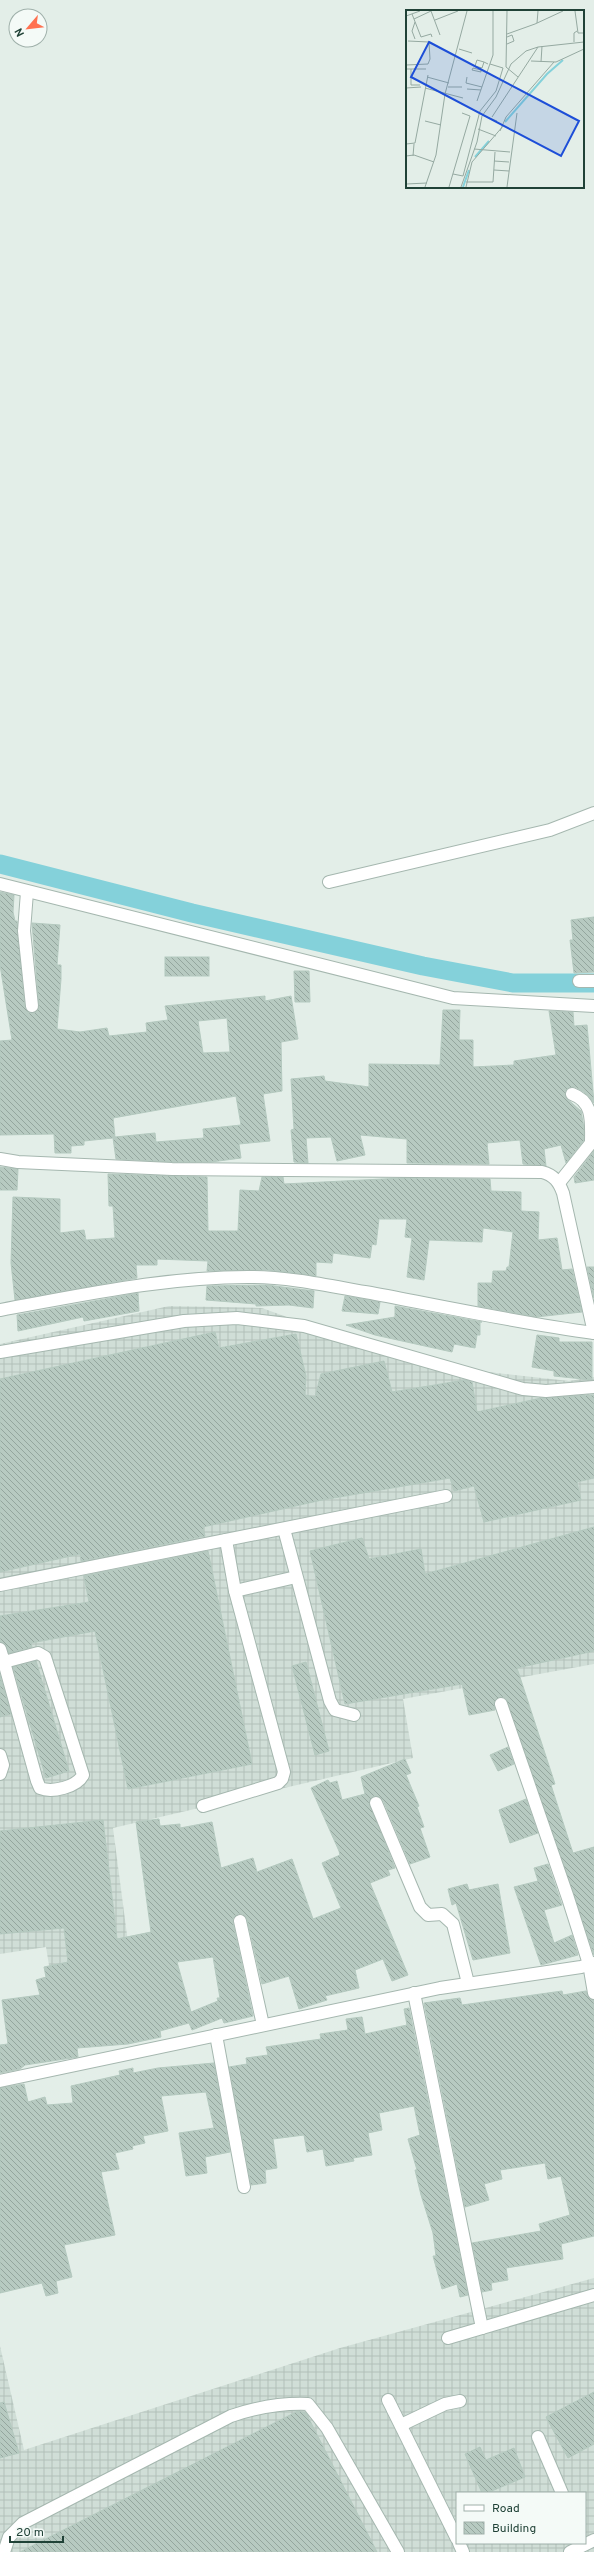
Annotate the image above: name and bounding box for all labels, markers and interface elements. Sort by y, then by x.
north arrow [8,8,48,48]
inset map [406,10,584,188]
text: N [12,25,28,39]
legend [456,2492,586,2544]
text: Road [492,2501,520,2517]
scale bar [10,2518,63,2544]
text: Building [492,2521,536,2537]
text: 20 m [16,2525,44,2541]

